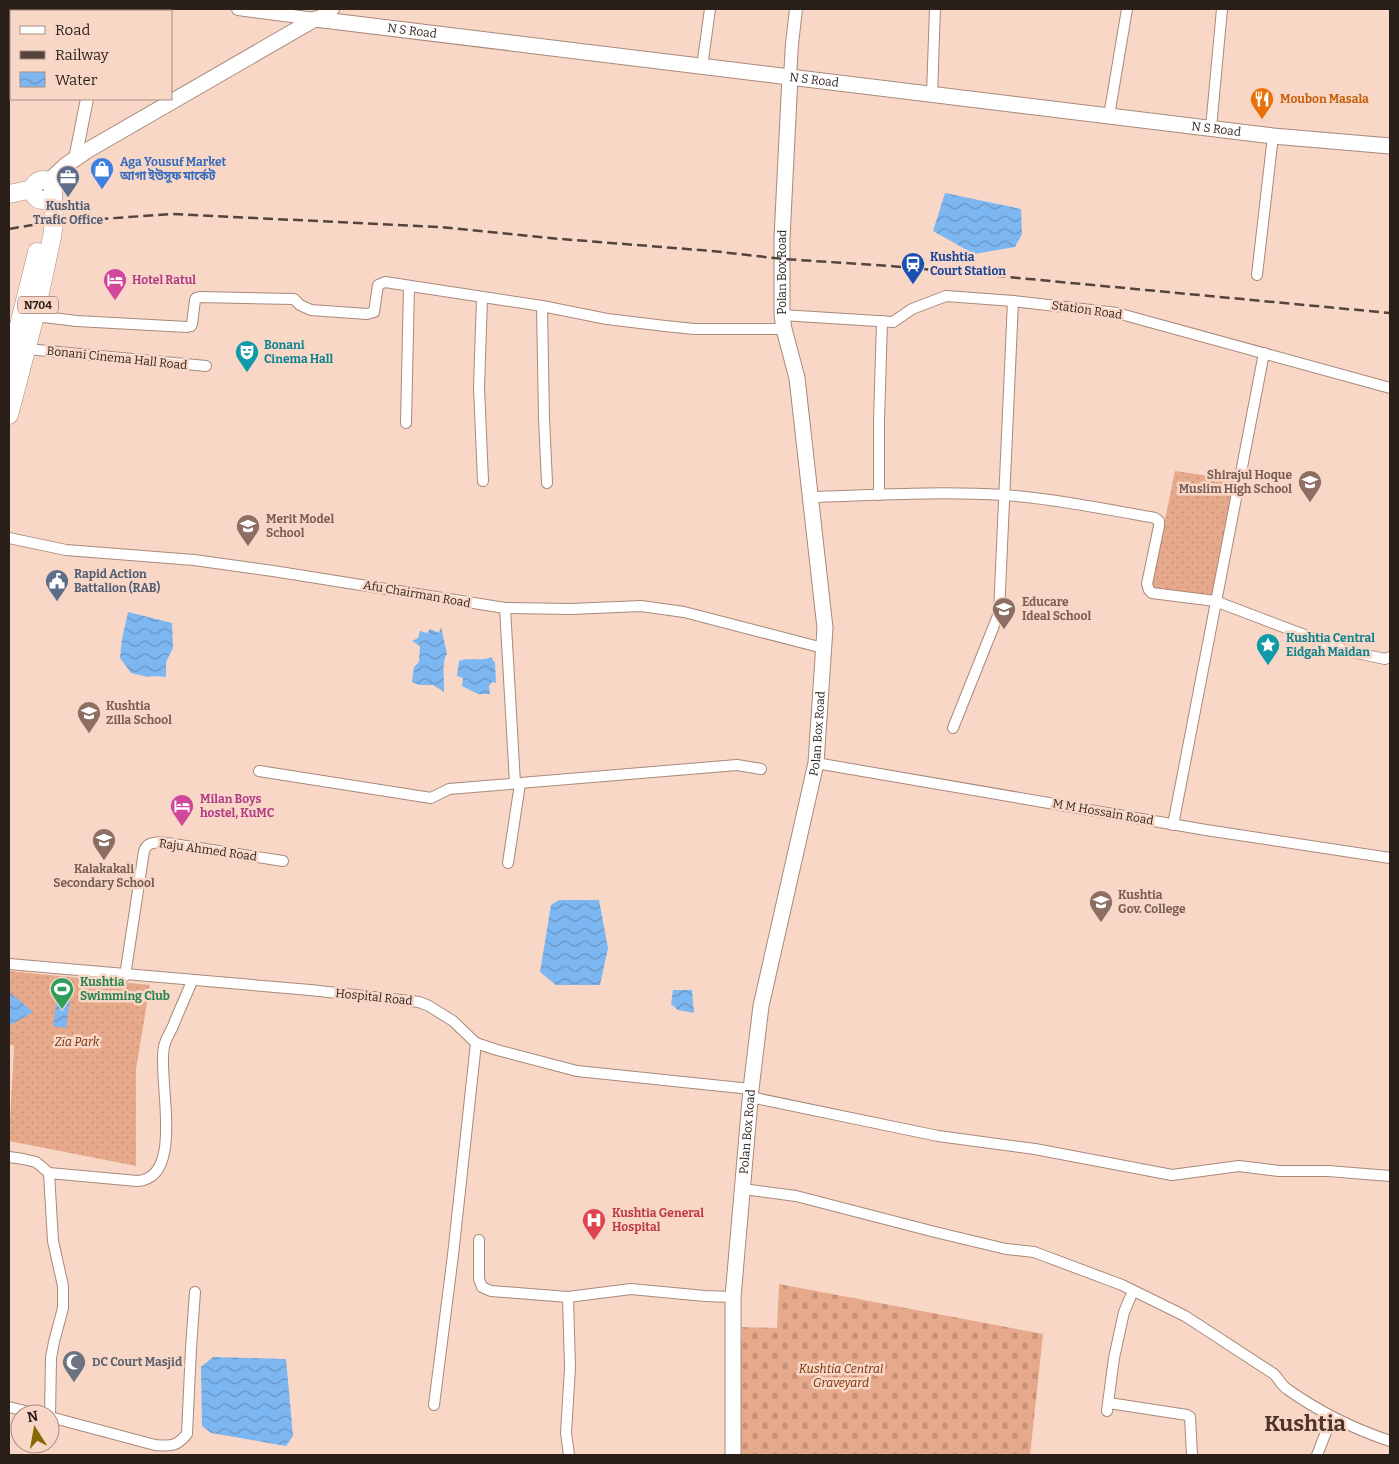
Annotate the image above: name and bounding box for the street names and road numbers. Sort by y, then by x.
street label: N S Road [387,21,438,41]
street label: N S Road [789,70,840,90]
street label: N S Road [1191,119,1242,139]
street label: Polan Box Road [775,229,789,315]
road number: N704 [18,296,58,314]
street label: Station Road [1051,298,1123,322]
street label: Bonani Cinema Hall Road [46,344,188,372]
street label: Afu Chairman Road [362,578,472,610]
street label: Polan Box Road [806,691,828,777]
street label: M M Hossain Road [1051,796,1155,828]
street label: Raju Ahmed Road [158,836,258,864]
street label: Hospital Road [335,986,413,1008]
street label: Polan Box Road [737,1089,758,1175]

